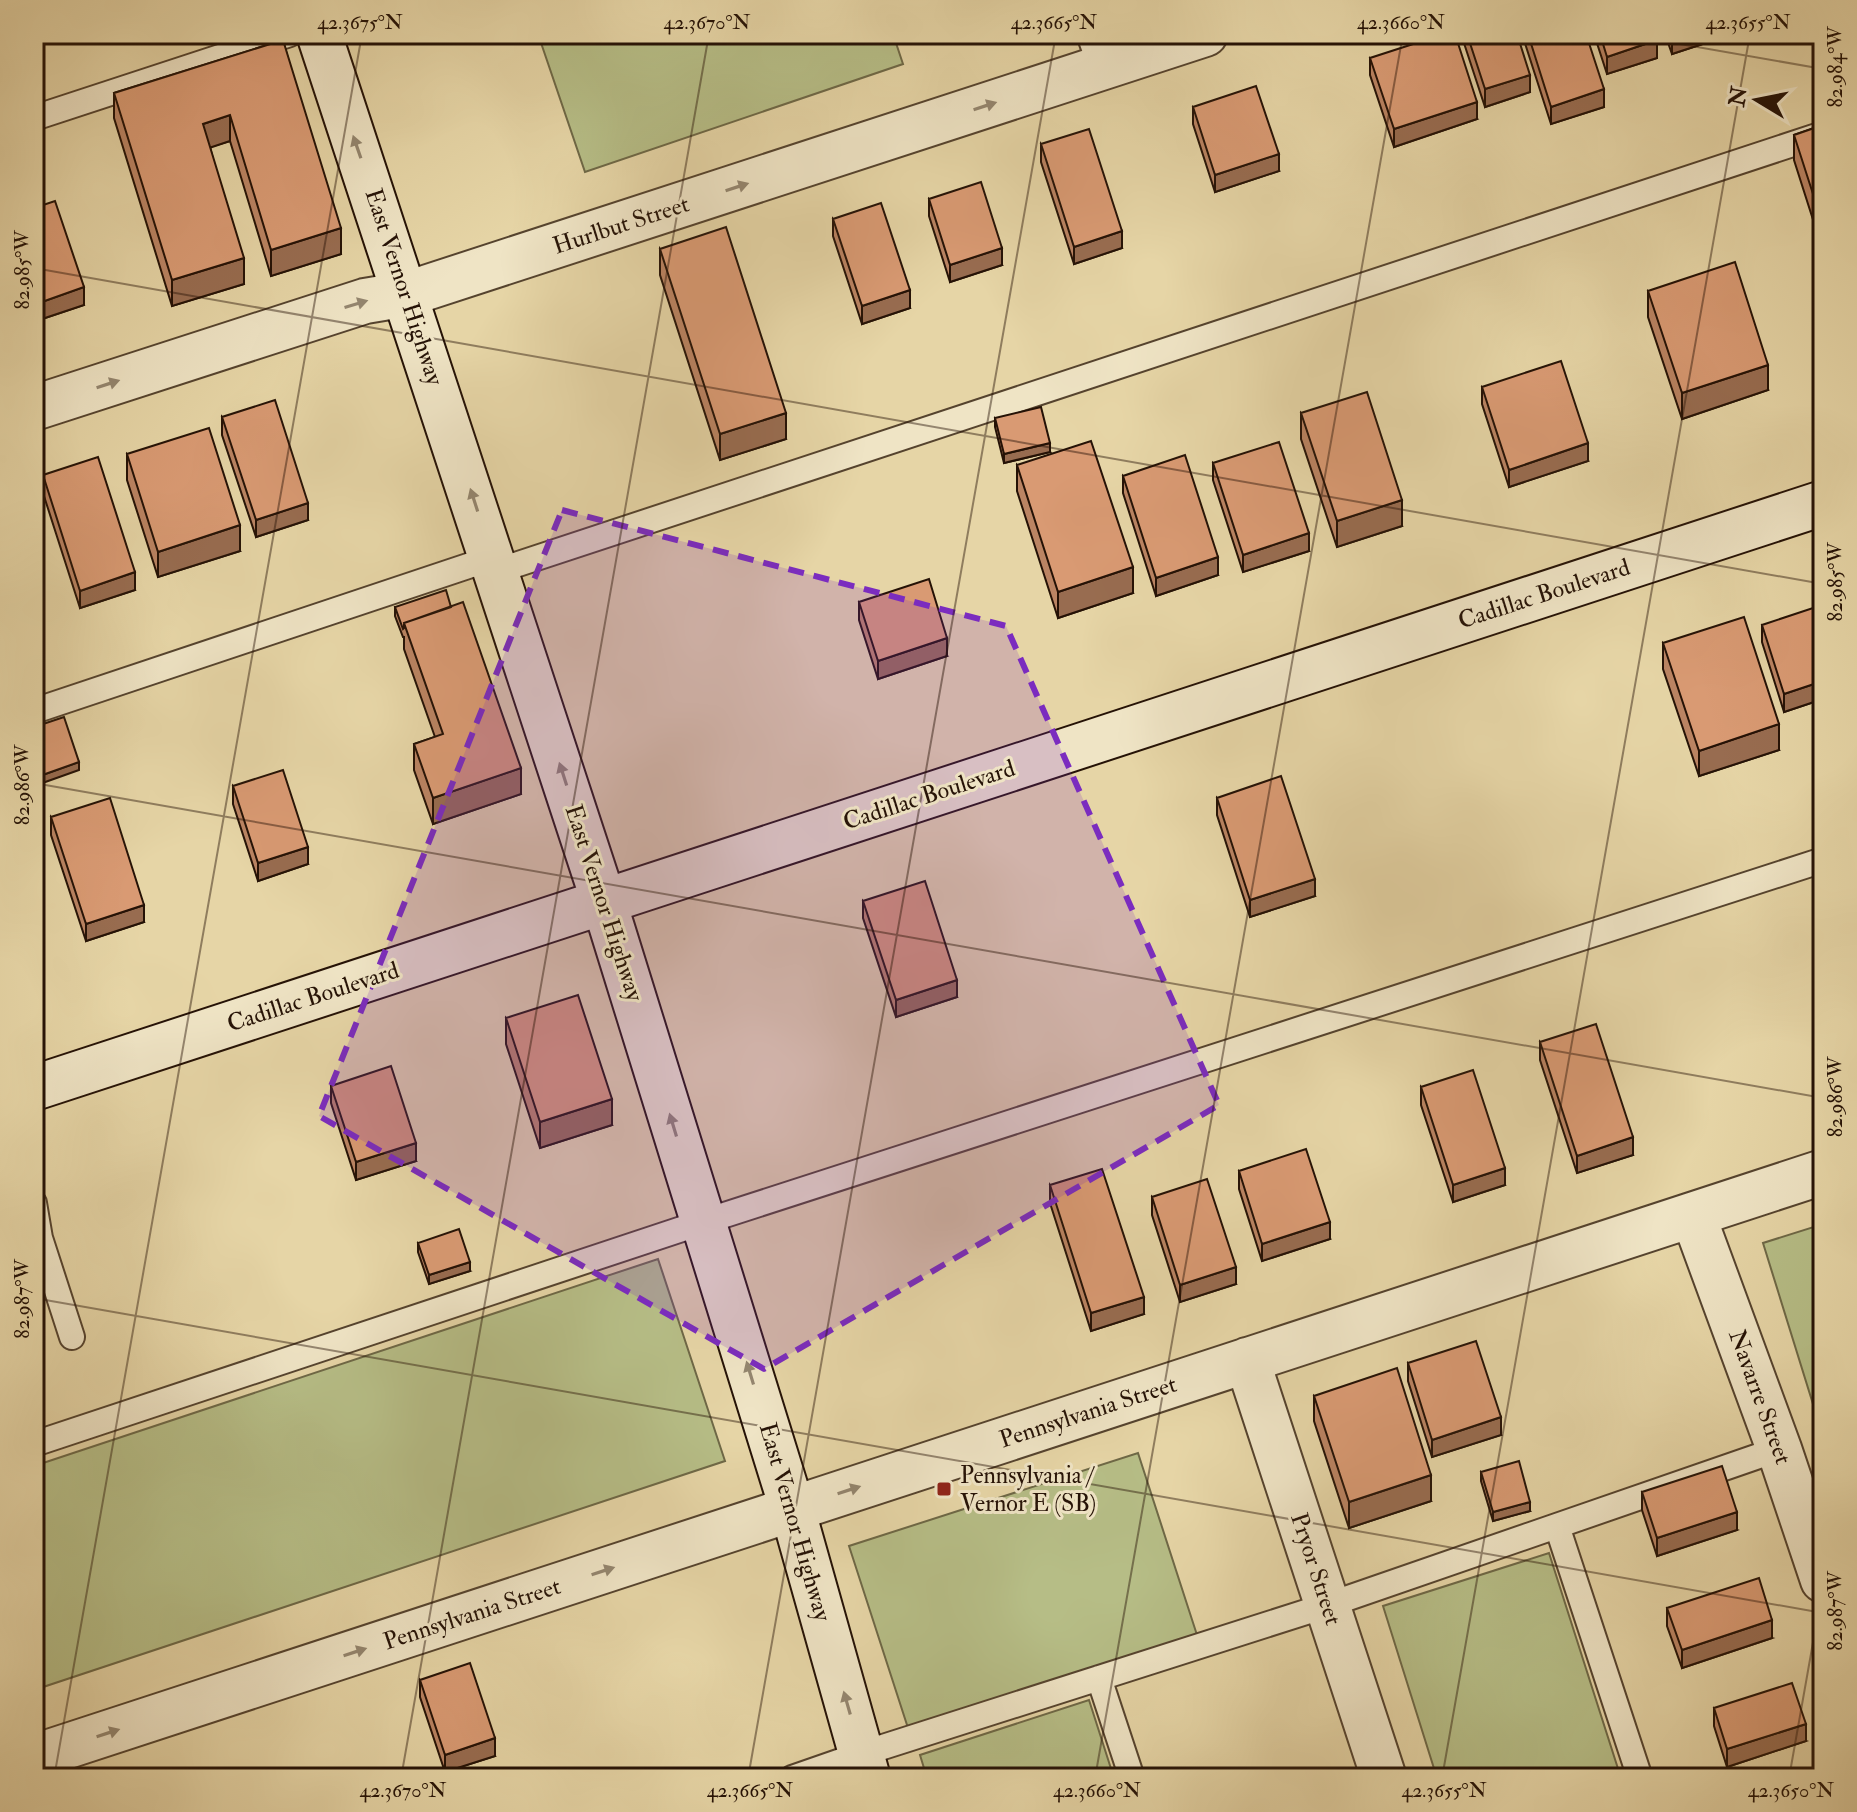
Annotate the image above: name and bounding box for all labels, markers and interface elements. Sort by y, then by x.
text: 42.3675°N [317,10,403,35]
text: 42.3670°N [664,10,751,35]
text: 42.3665°N [1011,10,1097,35]
text: 42.3660°N [1357,10,1445,35]
text: 42.3655°N [1705,10,1791,35]
text: 82.984°W [1823,26,1848,108]
north arrow [1717,60,1797,140]
text: N [1723,84,1754,110]
one-way arrow [973,99,997,112]
one-way arrow [351,135,363,159]
one-way arrow [726,180,750,192]
street label: East Vernor Highway [358,185,451,390]
street label: Hurlbut Street [549,188,693,262]
text: 82.985°W [10,230,35,310]
one-way arrow [344,297,368,310]
one-way arrow [96,378,120,390]
one-way arrow [467,488,479,512]
text: 82.985°W [1823,542,1848,622]
street label: Cadillac Boulevard [1454,552,1634,636]
text: 82.986°W [10,744,35,825]
street label: Cadillac Boulevard [839,753,1019,837]
one-way arrow [556,762,568,786]
street label: East Vernor Highway [558,801,651,1006]
street label: Cadillac Boulevard [223,955,403,1039]
text: 82.986°W [1823,1056,1848,1137]
one-way arrow [666,1112,679,1136]
text: 82.987°W [10,1259,35,1339]
street label: Navarre Street [1721,1325,1799,1469]
one-way arrow [744,1360,756,1384]
street label: Pennsylvania Street [995,1369,1181,1455]
street label: East Vernor Highway [752,1419,838,1625]
place label: Pennsylvania / Vernor E (SB) [960,1460,1096,1519]
marker: Pennsylvania / Vernor E (SB) [935,1480,953,1498]
one-way arrow [838,1483,862,1495]
street label: Pryor Street [1283,1509,1349,1629]
one-way arrow [591,1565,615,1577]
street label: Pennsylvania Street [379,1571,565,1657]
text: 82.987°W [1823,1571,1848,1651]
one-way arrow [344,1645,368,1658]
one-way arrow [840,1690,852,1715]
one-way arrow [96,1726,120,1738]
text: 42.3670°N [360,1778,447,1803]
text: 42.3665°N [707,1778,793,1803]
text: 42.3660°N [1053,1778,1141,1803]
text: 42.3655°N [1401,1778,1487,1803]
text: 42.3650°N [1748,1778,1834,1803]

